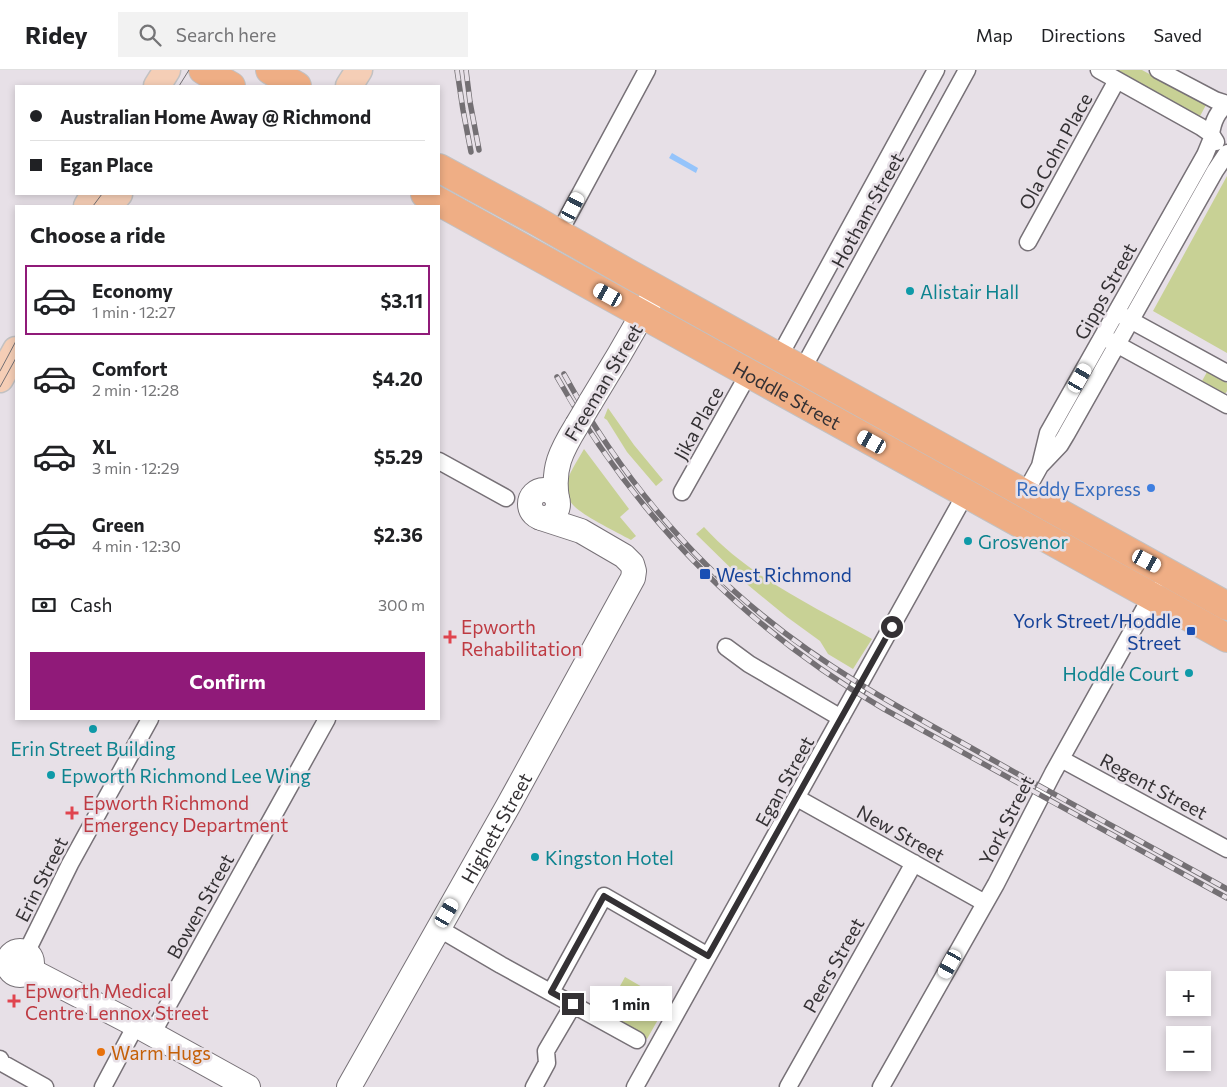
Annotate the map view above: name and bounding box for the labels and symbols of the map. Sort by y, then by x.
street label: Ola Cohn Place [1013,89,1097,213]
street label: Hotham Street [826,148,908,272]
car [559,190,586,224]
street label: Gipps Street [1069,238,1141,343]
place label: Alistair Hall [920,280,1019,303]
car [591,281,624,309]
marker: Alistair Hall [904,285,916,297]
street label: Freeman Street [559,319,647,445]
street label: Hoddle Street [729,355,845,434]
car [1066,361,1093,395]
street label: Jika Place [668,382,728,464]
car [855,428,888,456]
place label: Reddy Express [1016,477,1141,500]
marker: Reddy Express [1145,482,1157,494]
place label: Grosvenor [978,530,1068,553]
marker: Grosvenor [962,535,974,547]
car [1130,547,1163,575]
place label: West Richmond [716,563,852,586]
marker: West Richmond [698,567,712,581]
place label: York Street/Hoddle Street [1013,609,1181,654]
place label: Epworth Rehabilitation [461,615,582,660]
route start [881,616,903,638]
marker: York Street/Hoddle Street [1185,625,1197,637]
marker: Epworth Rehabilitation [443,630,457,644]
place label: Hoddle Court [1063,662,1179,685]
marker: Hoddle Court [1183,667,1195,679]
marker: Erin Street Building [87,723,99,735]
street label: Egan Street [750,732,818,830]
place label: Erin Street Building [10,737,176,760]
street label: Regent Street [1096,748,1212,824]
place label: Epworth Richmond Lee Wing [61,764,311,787]
street label: Highett Street [455,768,536,887]
marker: Epworth Richmond Lee Wing [45,769,57,781]
street label: York Street [974,771,1038,869]
place label: Epworth Richmond Emergency Department [83,791,288,836]
street label: New Street [853,800,949,867]
marker: Epworth Richmond Emergency Department [65,806,79,820]
street label: Erin Street [10,833,72,925]
place label: Kingston Hotel [545,846,674,869]
street label: Bowen Street [162,849,238,962]
marker: Kingston Hotel [529,851,541,863]
car [433,896,460,930]
street label: Peers Street [798,913,869,1016]
car [936,947,963,981]
place label: Epworth Medical Centre Lennox Street [25,979,209,1024]
callout: 1 min [590,986,673,1022]
route end [562,993,584,1015]
marker: Epworth Medical Centre Lennox Street [7,994,21,1008]
place label: Warm Hugs [111,1041,211,1064]
marker: Warm Hugs [95,1046,107,1058]

